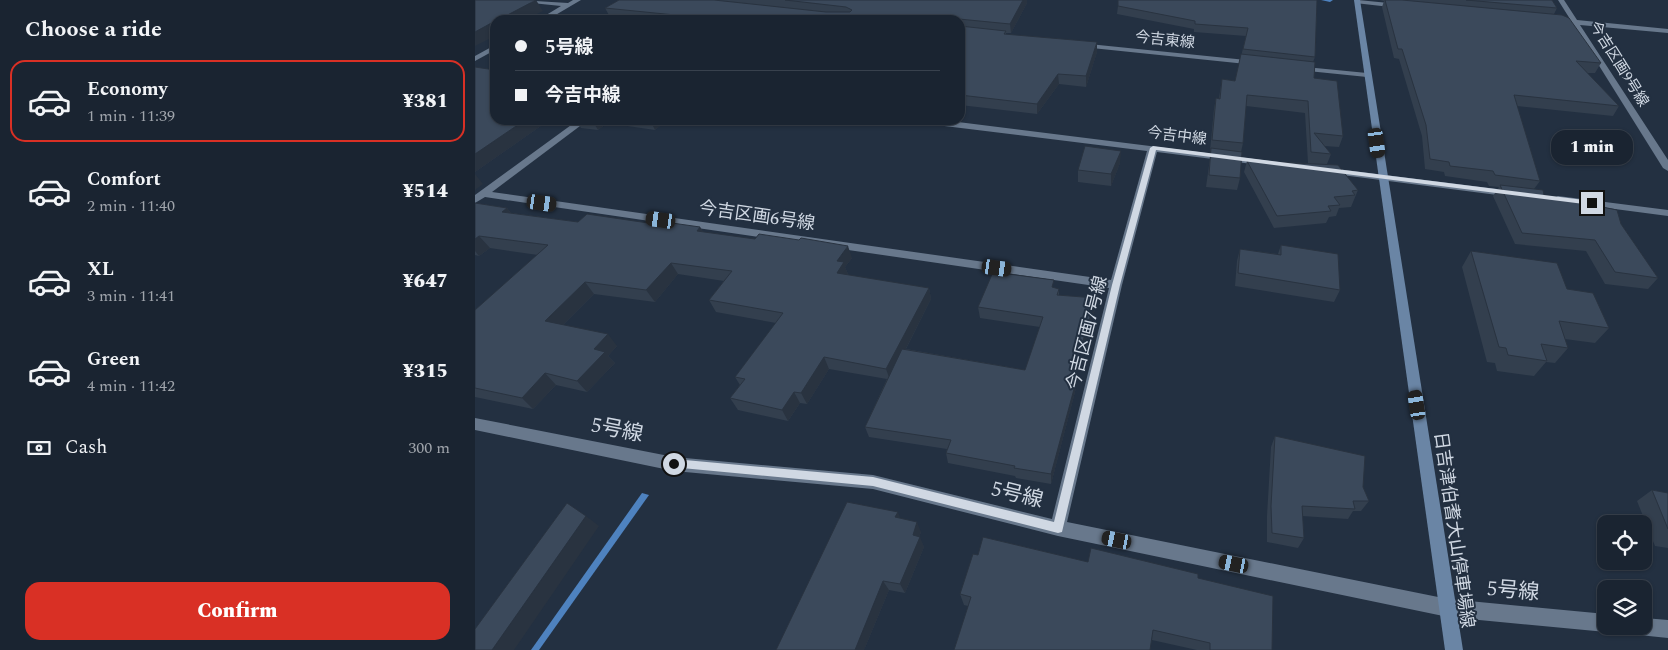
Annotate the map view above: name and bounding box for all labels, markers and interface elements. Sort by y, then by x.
text: Choose a ride [25,13,162,46]
street label: 今吉区画9号線 [1583,17,1655,111]
street label: 今吉東線 [1134,25,1196,55]
text: 5号線 [545,33,594,62]
text: Economy [87,75,168,104]
icon: car [27,79,72,124]
text: 今吉中線 [545,81,621,110]
text: ¥381 [402,87,448,116]
text: 1 min · 11:39 [87,104,175,128]
street label: 今吉中線 [1146,121,1208,151]
car [1367,127,1386,159]
callout: 1 min [1551,130,1633,166]
text: 1 min [1570,135,1614,159]
text: Comfort [87,165,161,194]
icon: car [27,169,72,214]
text: ¥514 [402,177,448,206]
route end [1581,192,1603,214]
car [526,193,557,213]
text: 2 min · 11:40 [87,194,175,218]
street label: 今吉区画6号線 [697,194,817,238]
car [645,210,676,230]
text: XL [87,255,114,284]
car [981,258,1012,278]
icon: car [27,259,72,304]
text: ¥647 [402,267,448,296]
street label: 今吉区画7号線 [1060,273,1114,393]
text: 3 min · 11:41 [87,284,175,308]
text: Green [87,345,140,374]
icon: car [27,349,72,394]
text: ¥315 [402,357,448,386]
text: 4 min · 11:42 [87,374,175,398]
car [1407,389,1426,421]
street label: 5号線 [588,409,646,451]
street label: 日吉津伯耆大山停車場線 [1427,430,1481,630]
text: Cash [65,433,107,462]
icon: cash [25,434,53,462]
text: 300 m [408,436,450,460]
route start [663,453,685,475]
street label: 5号線 [988,473,1046,517]
map controls [1597,515,1652,635]
button: locate [1597,515,1652,570]
car [1100,530,1133,550]
car [1217,554,1250,574]
street label: 5号線 [1485,573,1541,609]
button: layers [1597,580,1652,635]
button: Confirm [25,582,450,640]

